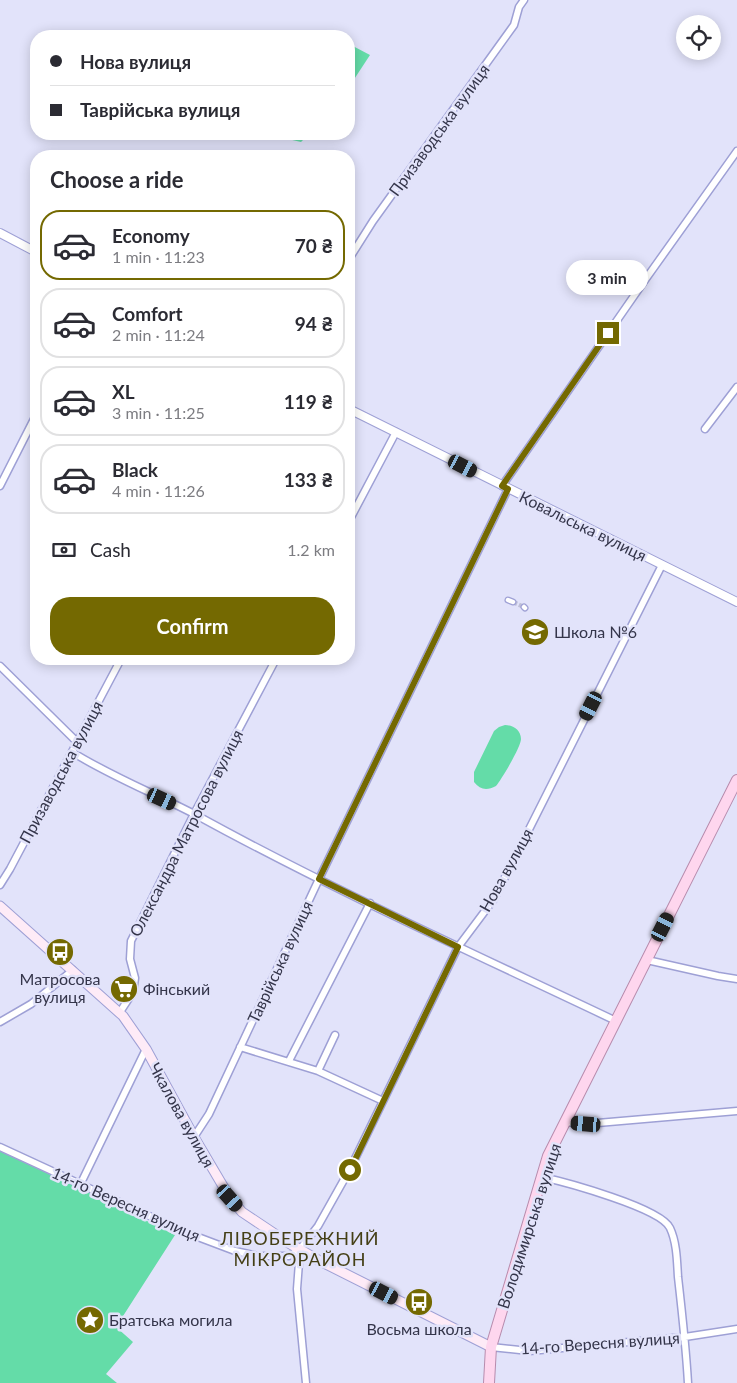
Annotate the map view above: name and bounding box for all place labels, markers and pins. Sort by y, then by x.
school or university icon: Школа №6 [520,617,550,647]
place label: Школа №6 [554,622,637,641]
bus stop icon: Матросова вулиця [45,937,75,967]
place label: Матросова вулиця [20,969,100,1006]
supermarket icon: Фінський [109,974,139,1004]
place label: Фінський [143,979,210,998]
bus stop icon: Восьма школа [404,1287,434,1317]
place icon: Братська могила [75,1305,105,1335]
place label: Братська могила [109,1310,232,1329]
place label: Восьма школа [366,1319,472,1338]

